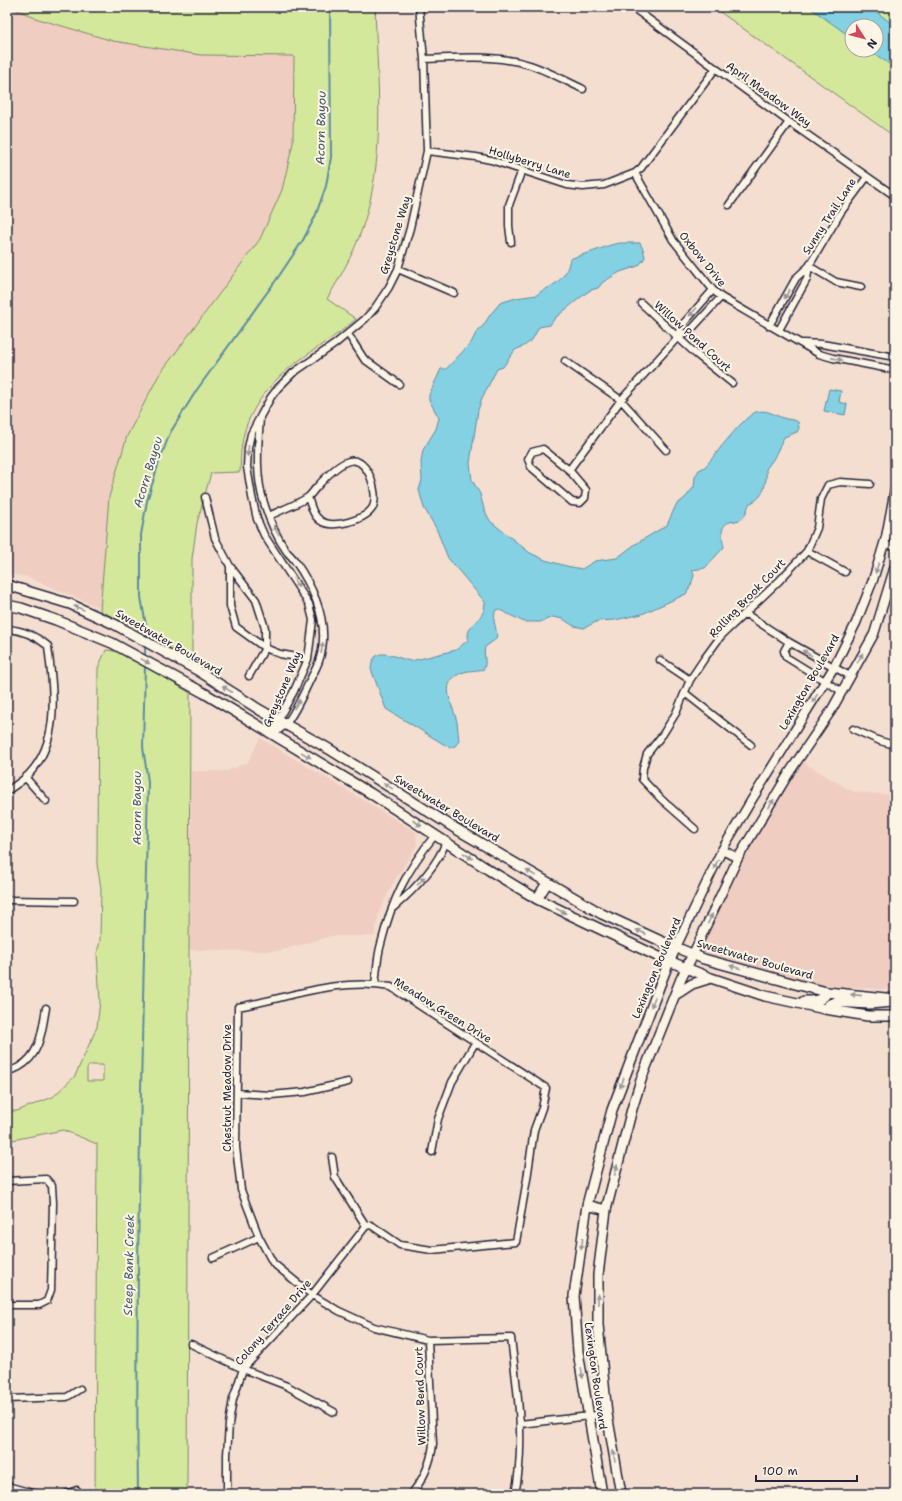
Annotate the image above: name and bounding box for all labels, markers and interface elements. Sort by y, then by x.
north arrow [844,18,884,58]
text: N [863,36,880,52]
street label: April Meadow Way [723,58,814,130]
water label: Acorn Bayou [312,91,330,165]
street label: Hollyberry Lane [487,143,573,182]
street label: Sunny Trail Lane [799,175,860,257]
street label: Greystone Way [376,194,415,276]
street label: Oxbow Drive [676,229,730,290]
one-way arrow [783,288,790,300]
street label: Willow Pond Court [651,298,735,375]
one-way arrow [689,307,698,317]
one-way arrow [831,356,843,362]
water label: Acorn Bayou [130,434,166,510]
one-way arrow [245,445,251,457]
one-way arrow [273,525,279,536]
street label: Rolling Brook Court [706,556,789,641]
one-way arrow [874,562,880,574]
one-way arrow [292,577,299,589]
one-way arrow [73,605,84,611]
street label: Sweetwater Boulevard [113,606,225,679]
street label: Lexington Boulevard [776,632,843,733]
one-way arrow [319,642,325,654]
street label: Greystone Way [260,649,305,730]
one-way arrow [801,649,813,656]
one-way arrow [857,652,864,664]
one-way arrow [139,658,151,664]
one-way arrow [222,685,232,693]
one-way arrow [811,692,818,704]
one-way arrow [294,698,301,710]
one-way arrow [300,752,312,759]
water label: Acorn Bayou [129,771,145,845]
street label: Sweetwater Boulevard [391,771,502,846]
one-way arrow [382,783,394,790]
one-way arrow [767,798,774,810]
one-way arrow [411,820,423,827]
one-way arrow [463,852,473,860]
one-way arrow [713,858,719,869]
one-way arrow [525,869,537,876]
one-way arrow [416,876,425,885]
one-way arrow [555,907,566,914]
one-way arrow [707,913,713,925]
street label: Lexington Boulevard [628,915,685,1021]
one-way arrow [635,929,646,935]
street label: Sweetwater Boulevard [695,936,815,983]
one-way arrow [728,964,740,970]
street label: Meadow Green Drive [391,974,494,1047]
one-way arrow [850,991,862,998]
one-way arrow [650,996,656,1008]
street label: Chestnut Meadow Drive [220,1024,235,1152]
one-way arrow [618,1078,624,1090]
one-way arrow [613,1164,619,1176]
water label: Steep Bank Creek [120,1214,138,1316]
one-way arrow [579,1238,585,1250]
street label: Colony Terrace Drive [232,1276,315,1369]
one-way arrow [595,1292,601,1305]
street label: Lexington Boulevard [581,1321,610,1431]
street label: Willow Bend Court [411,1346,430,1446]
one-way arrow [579,1367,585,1379]
one-way arrow [611,1450,617,1462]
scale bar [756,1457,857,1483]
text: 100 m [762,1463,798,1479]

